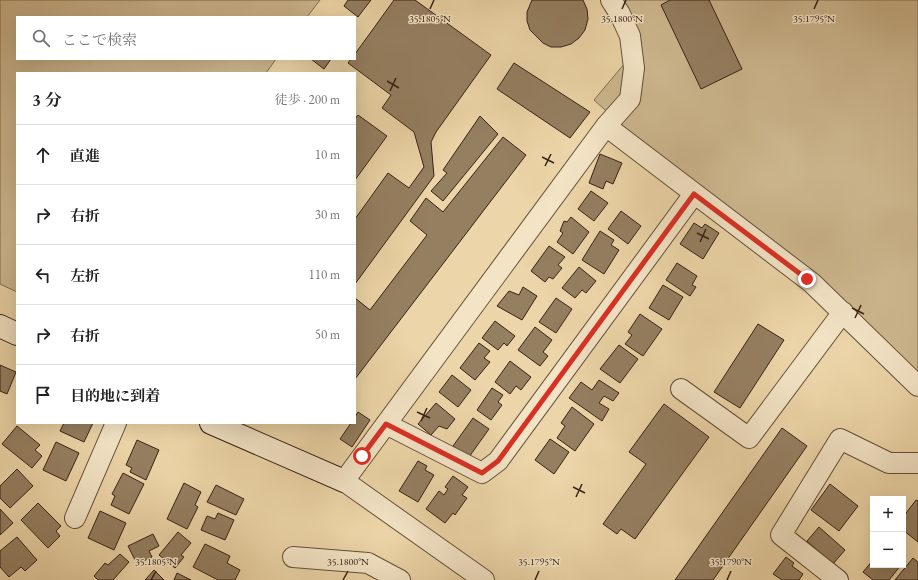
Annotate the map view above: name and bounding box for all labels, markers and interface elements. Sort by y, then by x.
text: 35.1805°N [409,12,451,25]
text: 35.1800°N [601,12,643,25]
text: 35.1795°N [793,12,835,25]
search box [16,16,356,60]
icon: search [30,27,52,49]
text: ここで検索 [62,30,137,49]
text: 3 分 [32,89,62,111]
text: 徒歩 · 200 m [275,91,340,108]
icon: ahead [32,144,54,166]
text: 直進 [70,146,100,165]
text: 10 m [315,146,340,163]
icon: right [32,204,54,226]
text: 右折 [70,206,100,225]
text: 30 m [315,206,340,223]
icon: left [32,264,54,286]
text: 左折 [70,266,100,285]
text: 110 m [309,266,340,283]
route end [798,270,816,288]
icon: right [32,324,54,346]
text: 右折 [70,326,100,345]
text: 50 m [315,326,340,343]
icon: arrive [32,384,54,406]
text: 目的地に到着 [70,386,160,405]
route start [353,447,371,465]
map controls [870,496,906,568]
button: + [870,496,906,532]
button: − [870,532,906,568]
text: 35.1805°N [135,555,177,568]
text: 35.1800°N [327,555,369,568]
text: 35.1795°N [518,555,560,568]
text: 35.1790°N [710,555,752,568]

